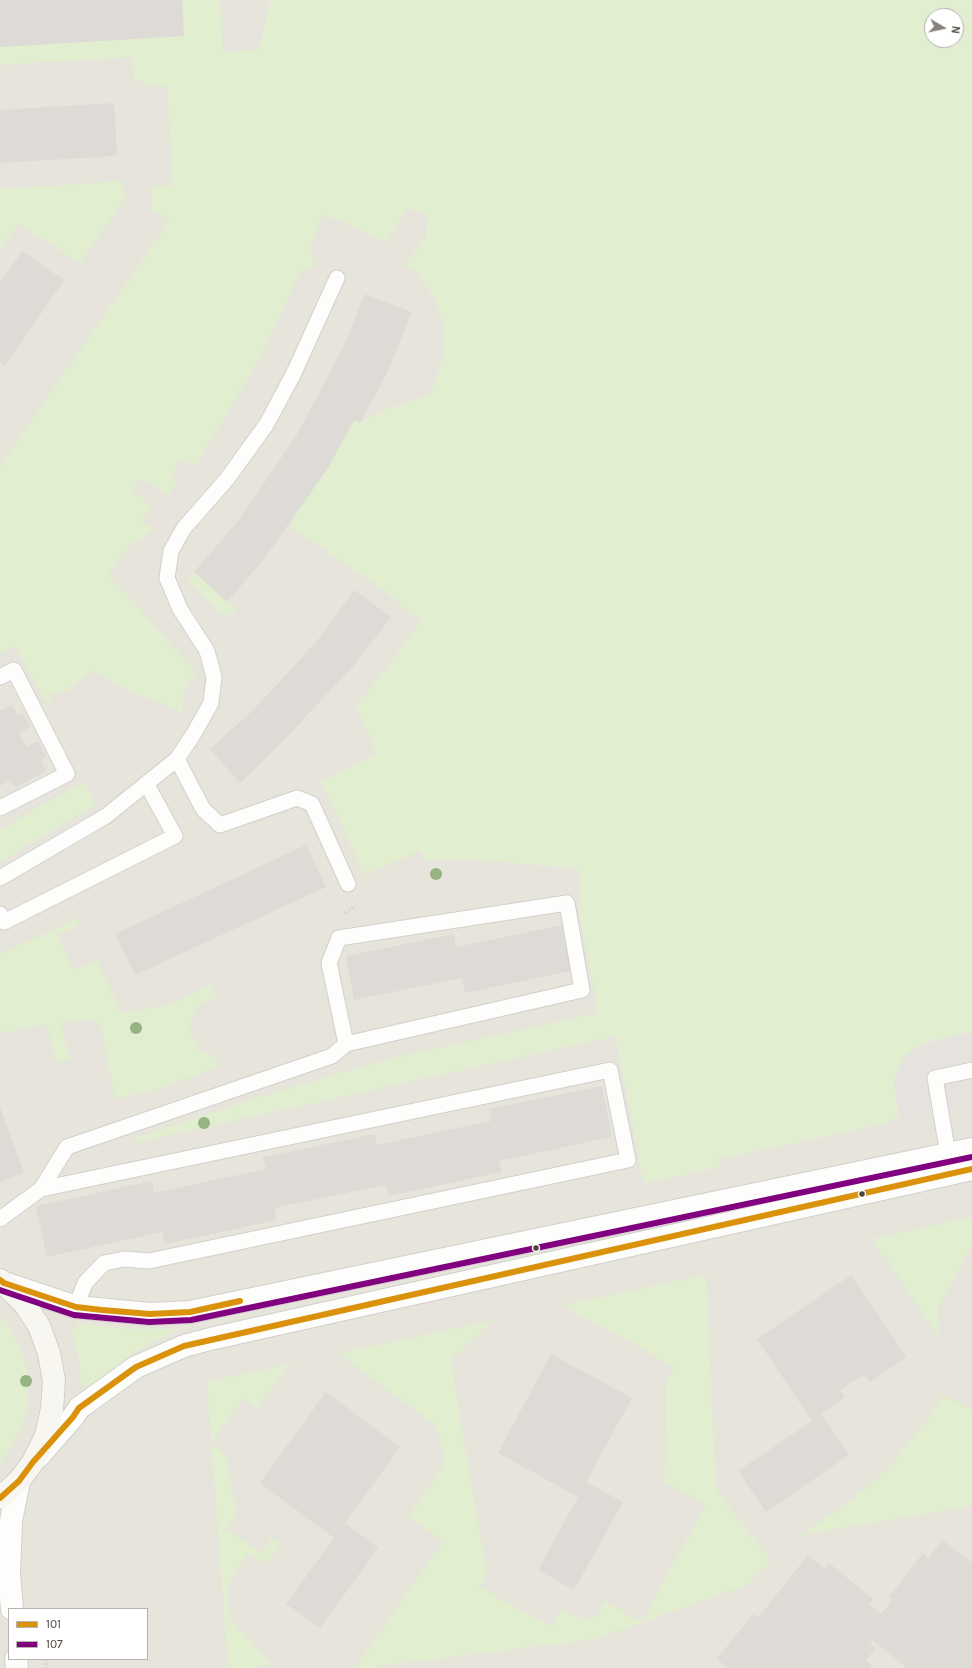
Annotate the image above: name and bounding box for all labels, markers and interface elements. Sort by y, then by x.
north arrow [924,8,964,48]
text: N [948,25,962,35]
unlabelled marker [857,1189,867,1199]
unlabelled marker [531,1243,541,1253]
legend [8,1608,148,1660]
text: 101 [46,1617,61,1631]
text: 107 [46,1637,63,1651]

